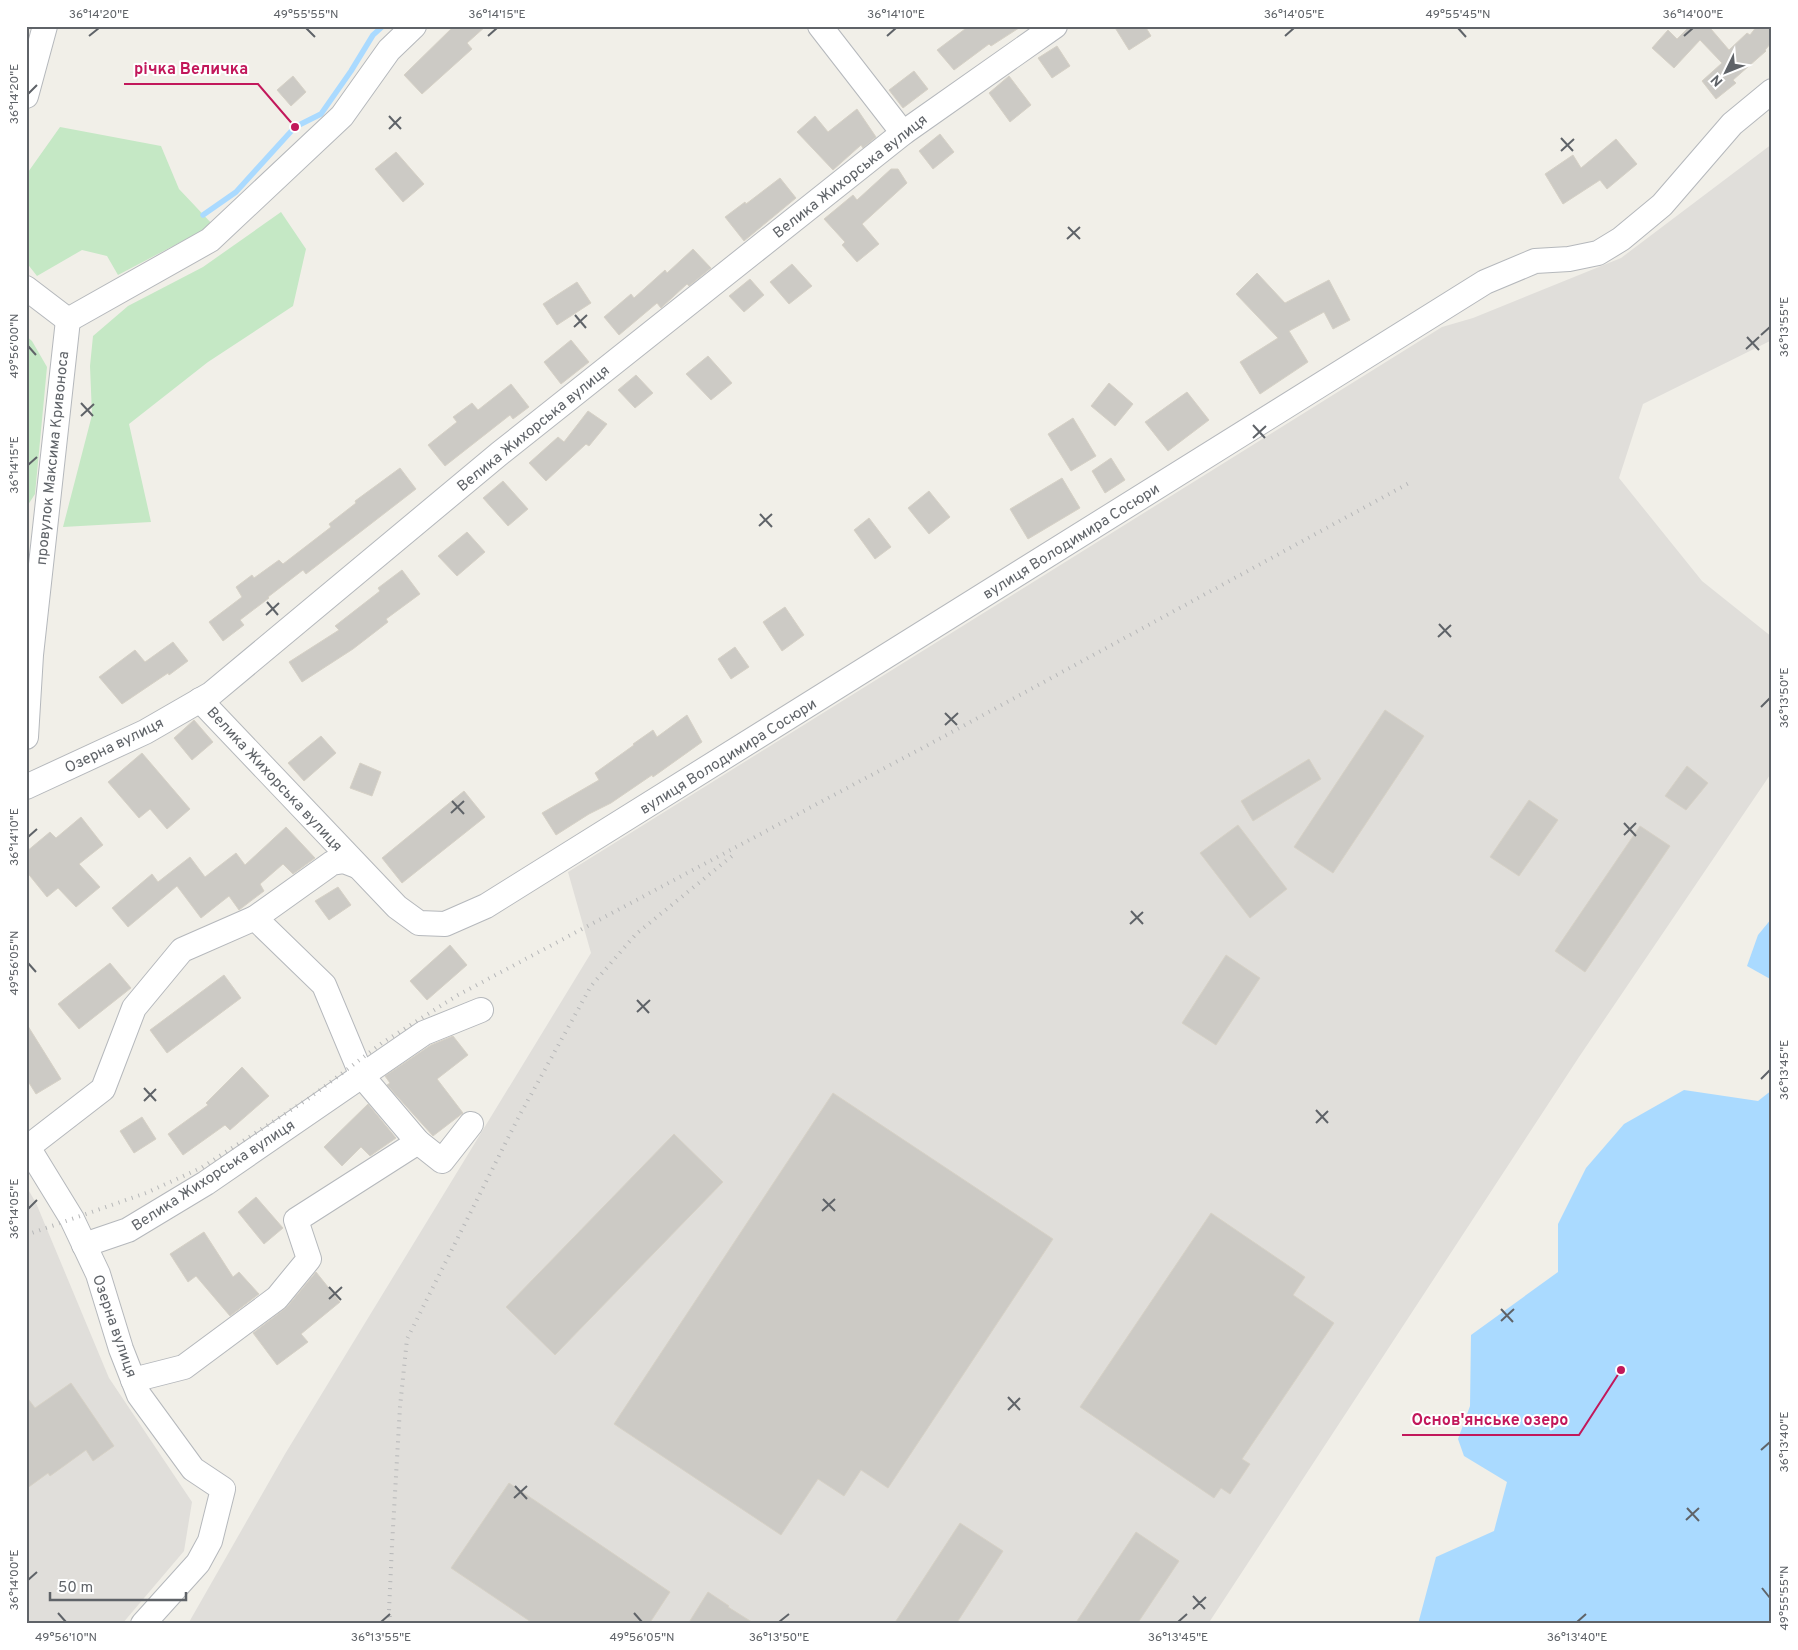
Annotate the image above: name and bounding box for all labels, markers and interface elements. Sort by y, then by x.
text: 36°14'20"E [69,7,129,23]
text: 49°55'55"N [273,7,339,23]
text: 36°14'15"E [468,7,526,23]
text: 36°14'10"E [867,7,925,23]
text: 36°14'05"E [1264,7,1324,23]
text: 49°55'45"N [1425,7,1491,23]
text: 36°14'00"E [1663,7,1723,23]
north arrow [1700,48,1750,98]
callout: річка Величка [124,53,258,84]
text: річка Величка [134,60,248,80]
text: 36°14'20"E [7,64,23,124]
text: N [1708,70,1727,89]
street label: Велика Жихорська вулиця [770,111,932,243]
text: 36°13'55"E [1777,297,1793,357]
text: 49°56'00"N [7,313,23,379]
street label: провулок Максима Кривоноса [33,350,74,566]
street label: Велика Жихорська вулиця [454,362,614,497]
text: 36°14'15"E [7,436,23,494]
street label: вулиця Володимира Сосюри [980,480,1164,605]
text: 36°13'50"E [1777,668,1793,728]
street label: вулиця Володимира Сосюри [637,695,821,820]
street label: Велика Жихорська вулиця [202,704,346,856]
street label: Озерна вулиця [62,714,167,779]
text: 36°14'10"E [7,808,23,866]
text: 49°56'05"N [7,930,23,996]
text: 36°13'45"E [1777,1040,1793,1100]
street label: Велика Жихорська вулиця [129,1116,299,1236]
text: 36°14'05"E [7,1179,23,1239]
street label: Озерна вулиця [87,1272,140,1381]
callout: Основ'янське озеро [1402,1404,1579,1435]
text: Основ'янське озеро [1412,1411,1568,1431]
text: 36°13'40"E [1777,1412,1793,1472]
text: 36°14'00"E [7,1550,23,1610]
text: 49°55'55"N [1777,1565,1793,1631]
scale bar [50,1570,186,1602]
text: 50 m [58,1579,93,1598]
text: 49°56'10"N [35,1630,97,1646]
text: 36°13'55"E [351,1630,411,1646]
text: 49°56'05"N [609,1630,675,1646]
text: 36°13'50"E [749,1630,809,1646]
text: 36°13'45"E [1148,1630,1208,1646]
text: 36°13'40"E [1547,1630,1607,1646]

